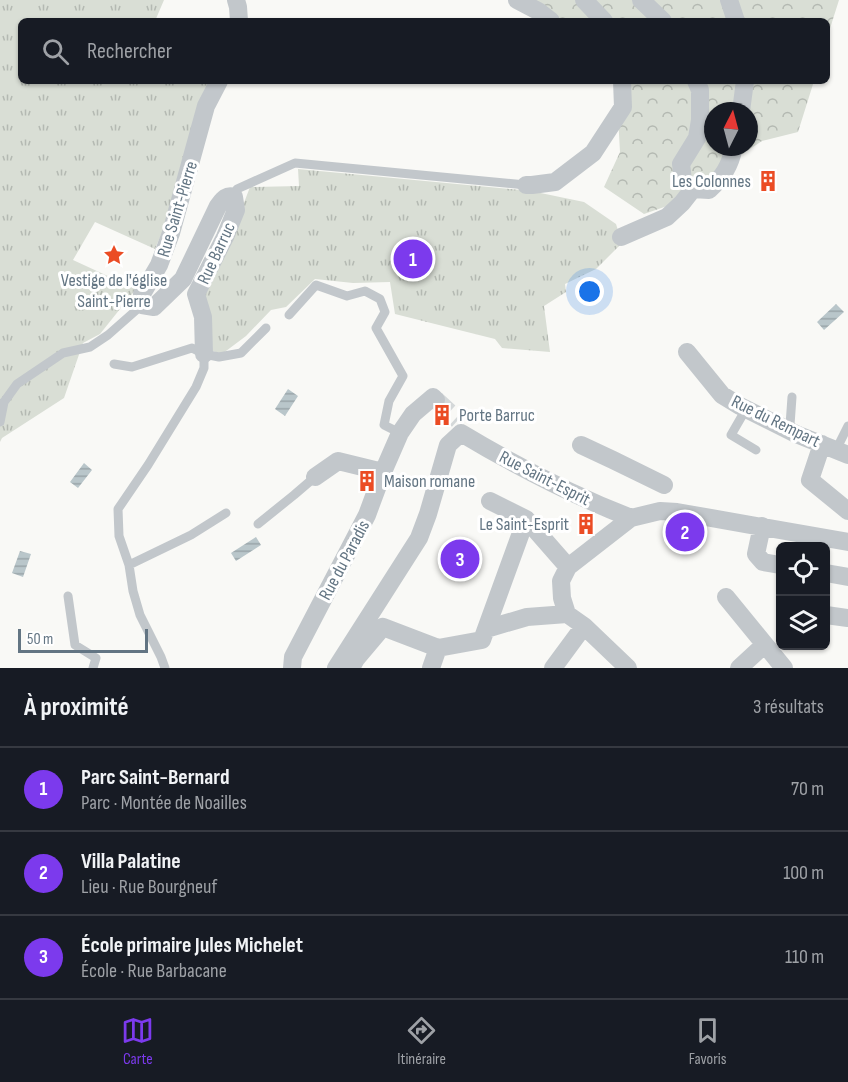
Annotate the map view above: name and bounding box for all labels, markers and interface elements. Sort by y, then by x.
search box [18,18,830,84]
icon: search [39,35,72,68]
text: Rechercher [87,38,172,65]
north arrow [704,102,758,156]
street label: Rue Saint-Pierre [153,159,202,260]
building icon: Les Colonnes [756,169,780,193]
place label: Les Colonnes [672,171,751,192]
street label: Rue Barruc [193,219,240,288]
pin: 1 [394,236,432,282]
place icon: Vestige de l'église Saint-Pierre [102,243,126,267]
place label: Vestige de l'église Saint-Pierre [61,270,167,312]
your location [575,277,604,306]
street label: Rue du Rempart [728,391,824,452]
building icon: Porte Barruc [430,403,454,427]
place label: Porte Barruc [459,405,535,426]
street label: Rue Saint-Esprit [496,447,594,511]
building icon: Maison romane [355,469,379,493]
place label: Maison romane [384,471,475,492]
pin: 2 [666,510,704,554]
building icon: Le Saint-Esprit [574,512,598,536]
place label: Le Saint-Esprit [479,514,569,535]
street label: Rue du Paradis [315,517,374,604]
pin: 3 [440,536,480,582]
map controls [776,542,830,650]
button: locate [776,542,830,596]
button: layers [776,596,830,650]
scale bar [18,626,148,654]
text: 50 m [27,630,53,649]
text: À proximité [24,692,129,723]
text: 3 résultats [753,695,824,719]
text: Parc Saint-Bernard [81,764,230,791]
text: 1 [40,777,47,801]
text: 70 m [791,777,824,801]
text: Parc · Montée de Noailles [81,791,247,815]
text: Villa Palatine [81,848,181,875]
text: 2 [39,861,48,885]
text: 100 m [783,861,824,885]
text: Lieu · Rue Bourgneuf [81,875,217,899]
text: École primaire Jules Michelet [81,932,303,959]
text: 3 [39,945,48,969]
text: 110 m [785,945,824,969]
text: École · Rue Barbacane [81,959,227,983]
tab: Carte [121,1014,154,1069]
tab: Itinéraire [397,1014,446,1069]
tab: Favoris [689,1014,727,1069]

